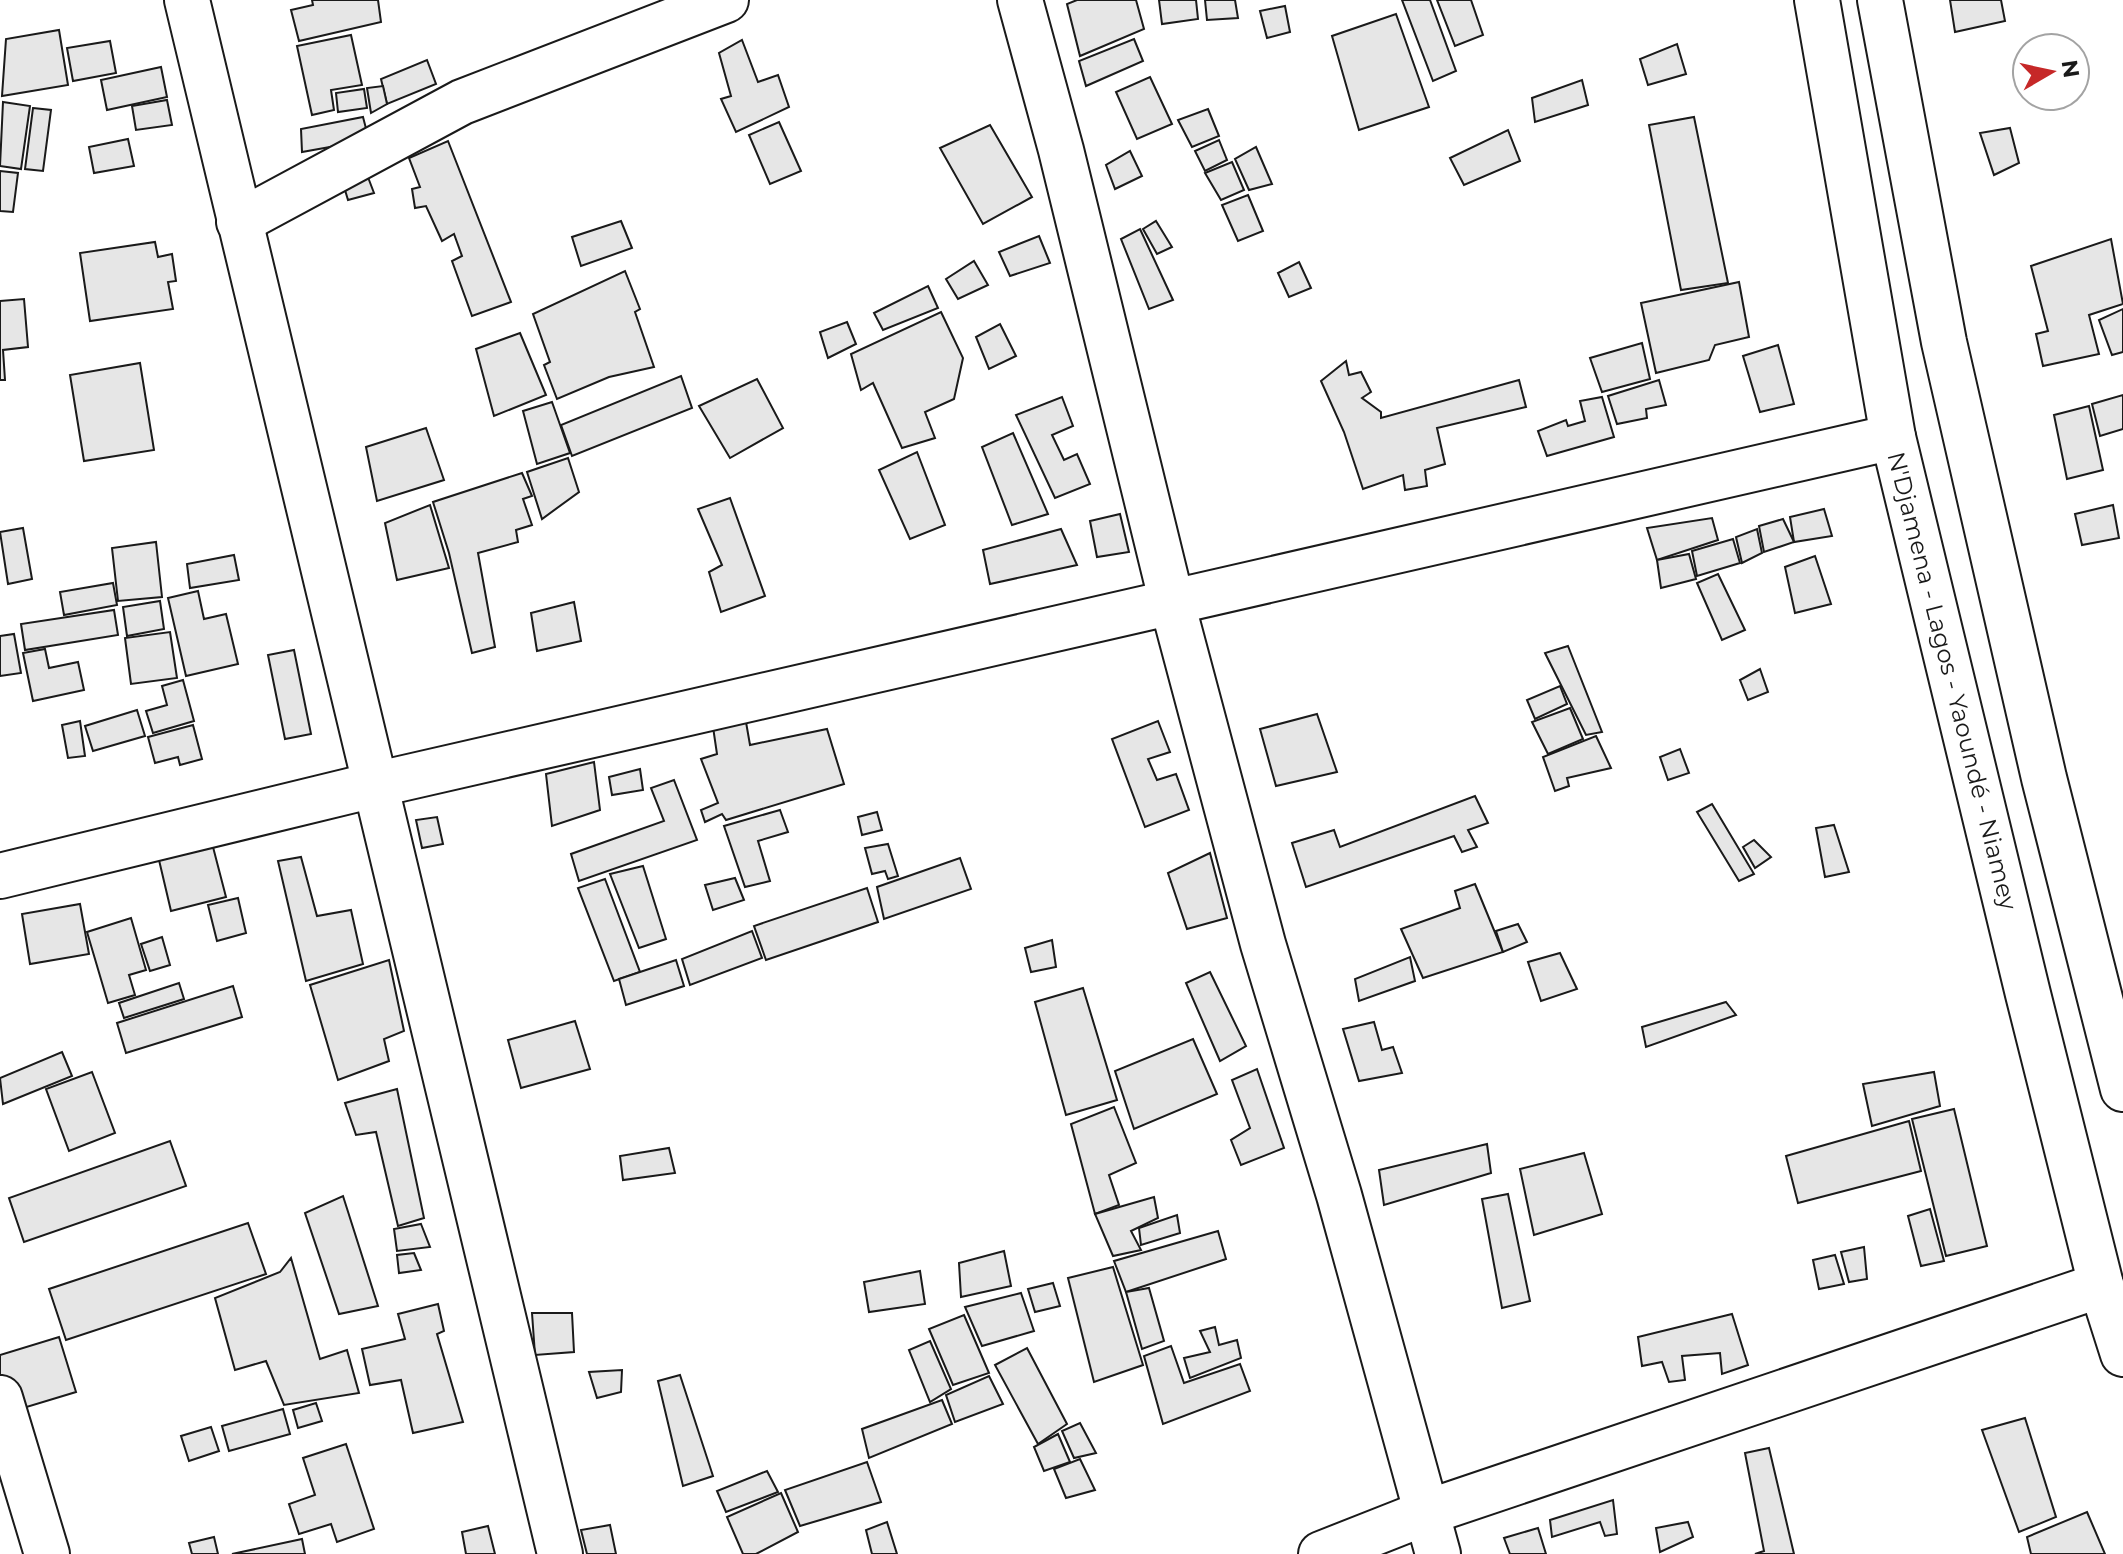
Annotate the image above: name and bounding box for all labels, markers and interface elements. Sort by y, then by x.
north arrow [2011,32,2091,112]
text: N [2056,58,2085,80]
street label: N'Djamena - Lagos - Yaoundé - Niamey [1881,449,2024,913]

